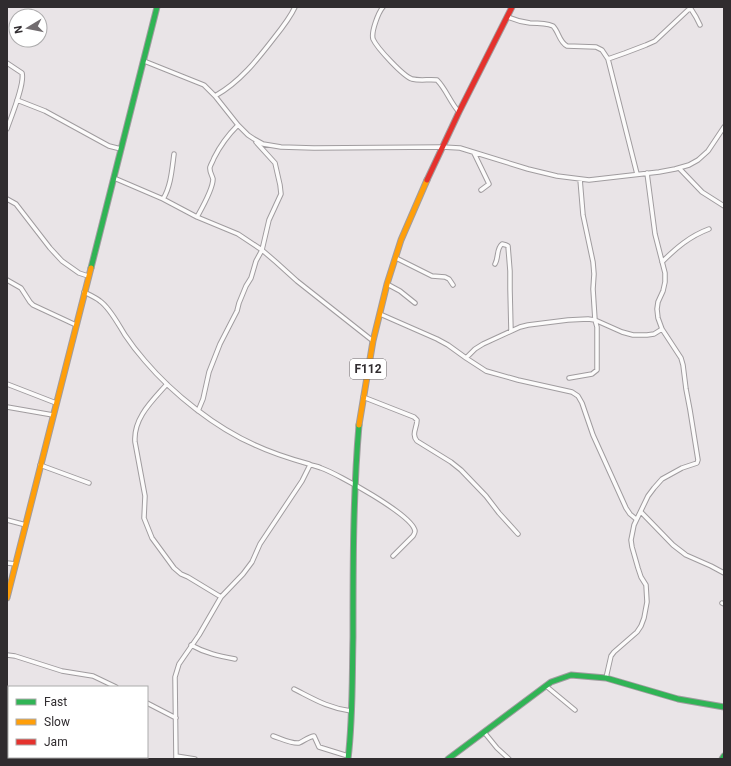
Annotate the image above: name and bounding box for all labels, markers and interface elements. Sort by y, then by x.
north arrow [8,8,48,48]
text: N [12,24,26,35]
road number: F112 [350,359,386,379]
legend [8,686,148,758]
text: Fast [44,695,67,709]
text: Slow [44,715,70,729]
text: Jam [44,735,68,749]

